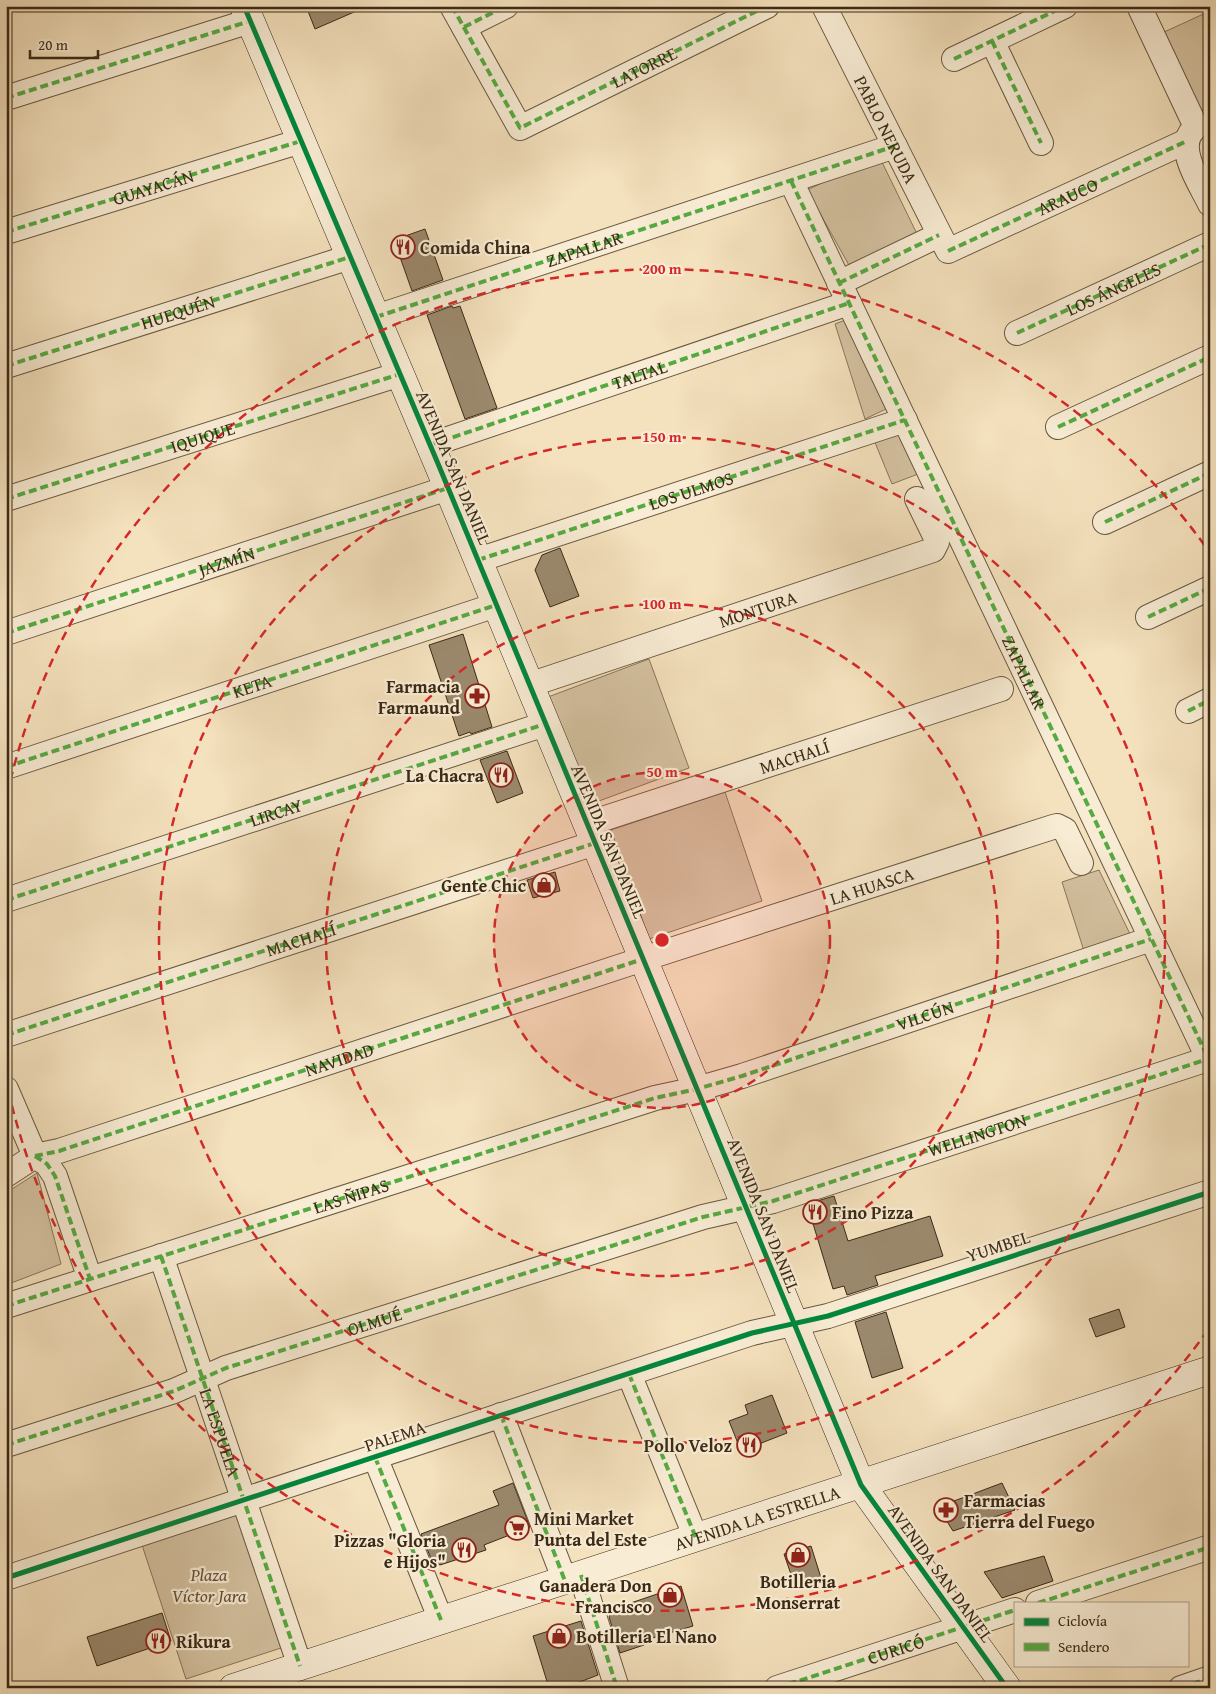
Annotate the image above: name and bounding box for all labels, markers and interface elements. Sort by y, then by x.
scale bar [30,28,98,60]
text: 20 m [38,34,69,55]
street label: LATORRE [607,39,681,94]
street label: PABLO NERUDA [848,70,925,188]
street label: GUAYACÁN [109,161,197,212]
street label: ARAUCO [1033,170,1102,222]
street label: ZAPALLAR [542,223,626,274]
restaurant icon: Comida China [390,234,416,260]
place label: Comida China [420,234,531,261]
street label: LOS ÁNGELES [1061,255,1165,322]
text: 200 m [642,258,682,279]
street label: HUEQUÉN [137,287,218,336]
street label: TALTAL [608,352,671,396]
street label: AVENIDA SAN DANIEL [409,386,499,548]
street label: IQUIQUE [167,414,238,460]
text: 150 m [642,426,682,447]
street label: LOS ULMOS [645,464,737,517]
street label: JAZMÍN [193,539,259,583]
street label: MONTURA [715,583,800,634]
text: 100 m [642,593,682,614]
street label: ZAPALLAR [996,631,1054,714]
street label: KETA [229,667,275,705]
place label: Farmacia Farmaund [378,673,461,721]
pharmacy icon: Farmacia Farmaund [464,683,490,709]
street label: MACHALÍ [756,732,833,780]
street label: AVENIDA SAN DANIEL [564,760,654,922]
text: 50 m [646,761,678,782]
place label: La Chacra [406,762,485,789]
restaurant icon: La Chacra [488,762,514,788]
street label: LIRCAY [246,791,306,833]
street label: LA HUASCA [826,859,917,912]
place label: Gente Chic [441,872,526,899]
shop icon: Gente Chic [531,872,557,898]
street label: MACHALÍ [262,915,340,963]
centre of rings [653,931,671,949]
street label: VILCÚN [892,992,957,1037]
street label: NAVIDAD [301,1035,377,1083]
street label: WELLINGTON [924,1106,1030,1163]
street label: AVENIDA SAN DANIEL [721,1133,807,1297]
street label: LAS ÑIPAS [309,1171,392,1220]
restaurant icon: Fino Pizza [802,1199,828,1225]
place label: Fino Pizza [832,1199,914,1226]
street label: YUMBEL [963,1223,1034,1269]
street label: OLMUÉ [344,1300,405,1342]
street label: LA ESPUELA [193,1384,248,1480]
street label: PALEMA [361,1413,429,1459]
place label: Pollo Veloz [644,1432,732,1459]
restaurant icon: Pollo Veloz [736,1432,762,1458]
street label: AVENIDA LA ESTRELLA [671,1478,843,1557]
place label: Farmacias Tierra del Fuego [964,1487,1095,1535]
pharmacy icon: Farmacias Tierra del Fuego [933,1497,959,1523]
street label: AVENIDA SAN DANIEL [882,1498,1001,1648]
place label: Mini Market Punta del Este [534,1505,647,1553]
supermarket icon: Mini Market Punta del Este [504,1515,530,1541]
place label: Pizzas "Gloria e Hijos" [334,1527,447,1575]
restaurant icon: Pizzas "Gloria e Hijos" [451,1537,477,1563]
shop icon: Botilleria Monserrat [785,1542,811,1568]
park label: Plaza Víctor Jara [172,1561,247,1609]
place label: Botilleria Monserrat [756,1568,841,1616]
place label: Ganadera Don Francisco [540,1572,652,1620]
shop icon: Ganadera Don Francisco [657,1582,683,1608]
legend [1014,1602,1188,1666]
text: Ciclovía [1058,1610,1107,1631]
shop icon: Botilleria El Nano [546,1623,572,1649]
place label: Botilleria El Nano [576,1623,717,1650]
street label: CURICÓ [864,1627,928,1671]
restaurant icon: Rikura [145,1628,171,1654]
place label: Rikura [176,1628,231,1655]
text: Sendero [1058,1636,1110,1657]

